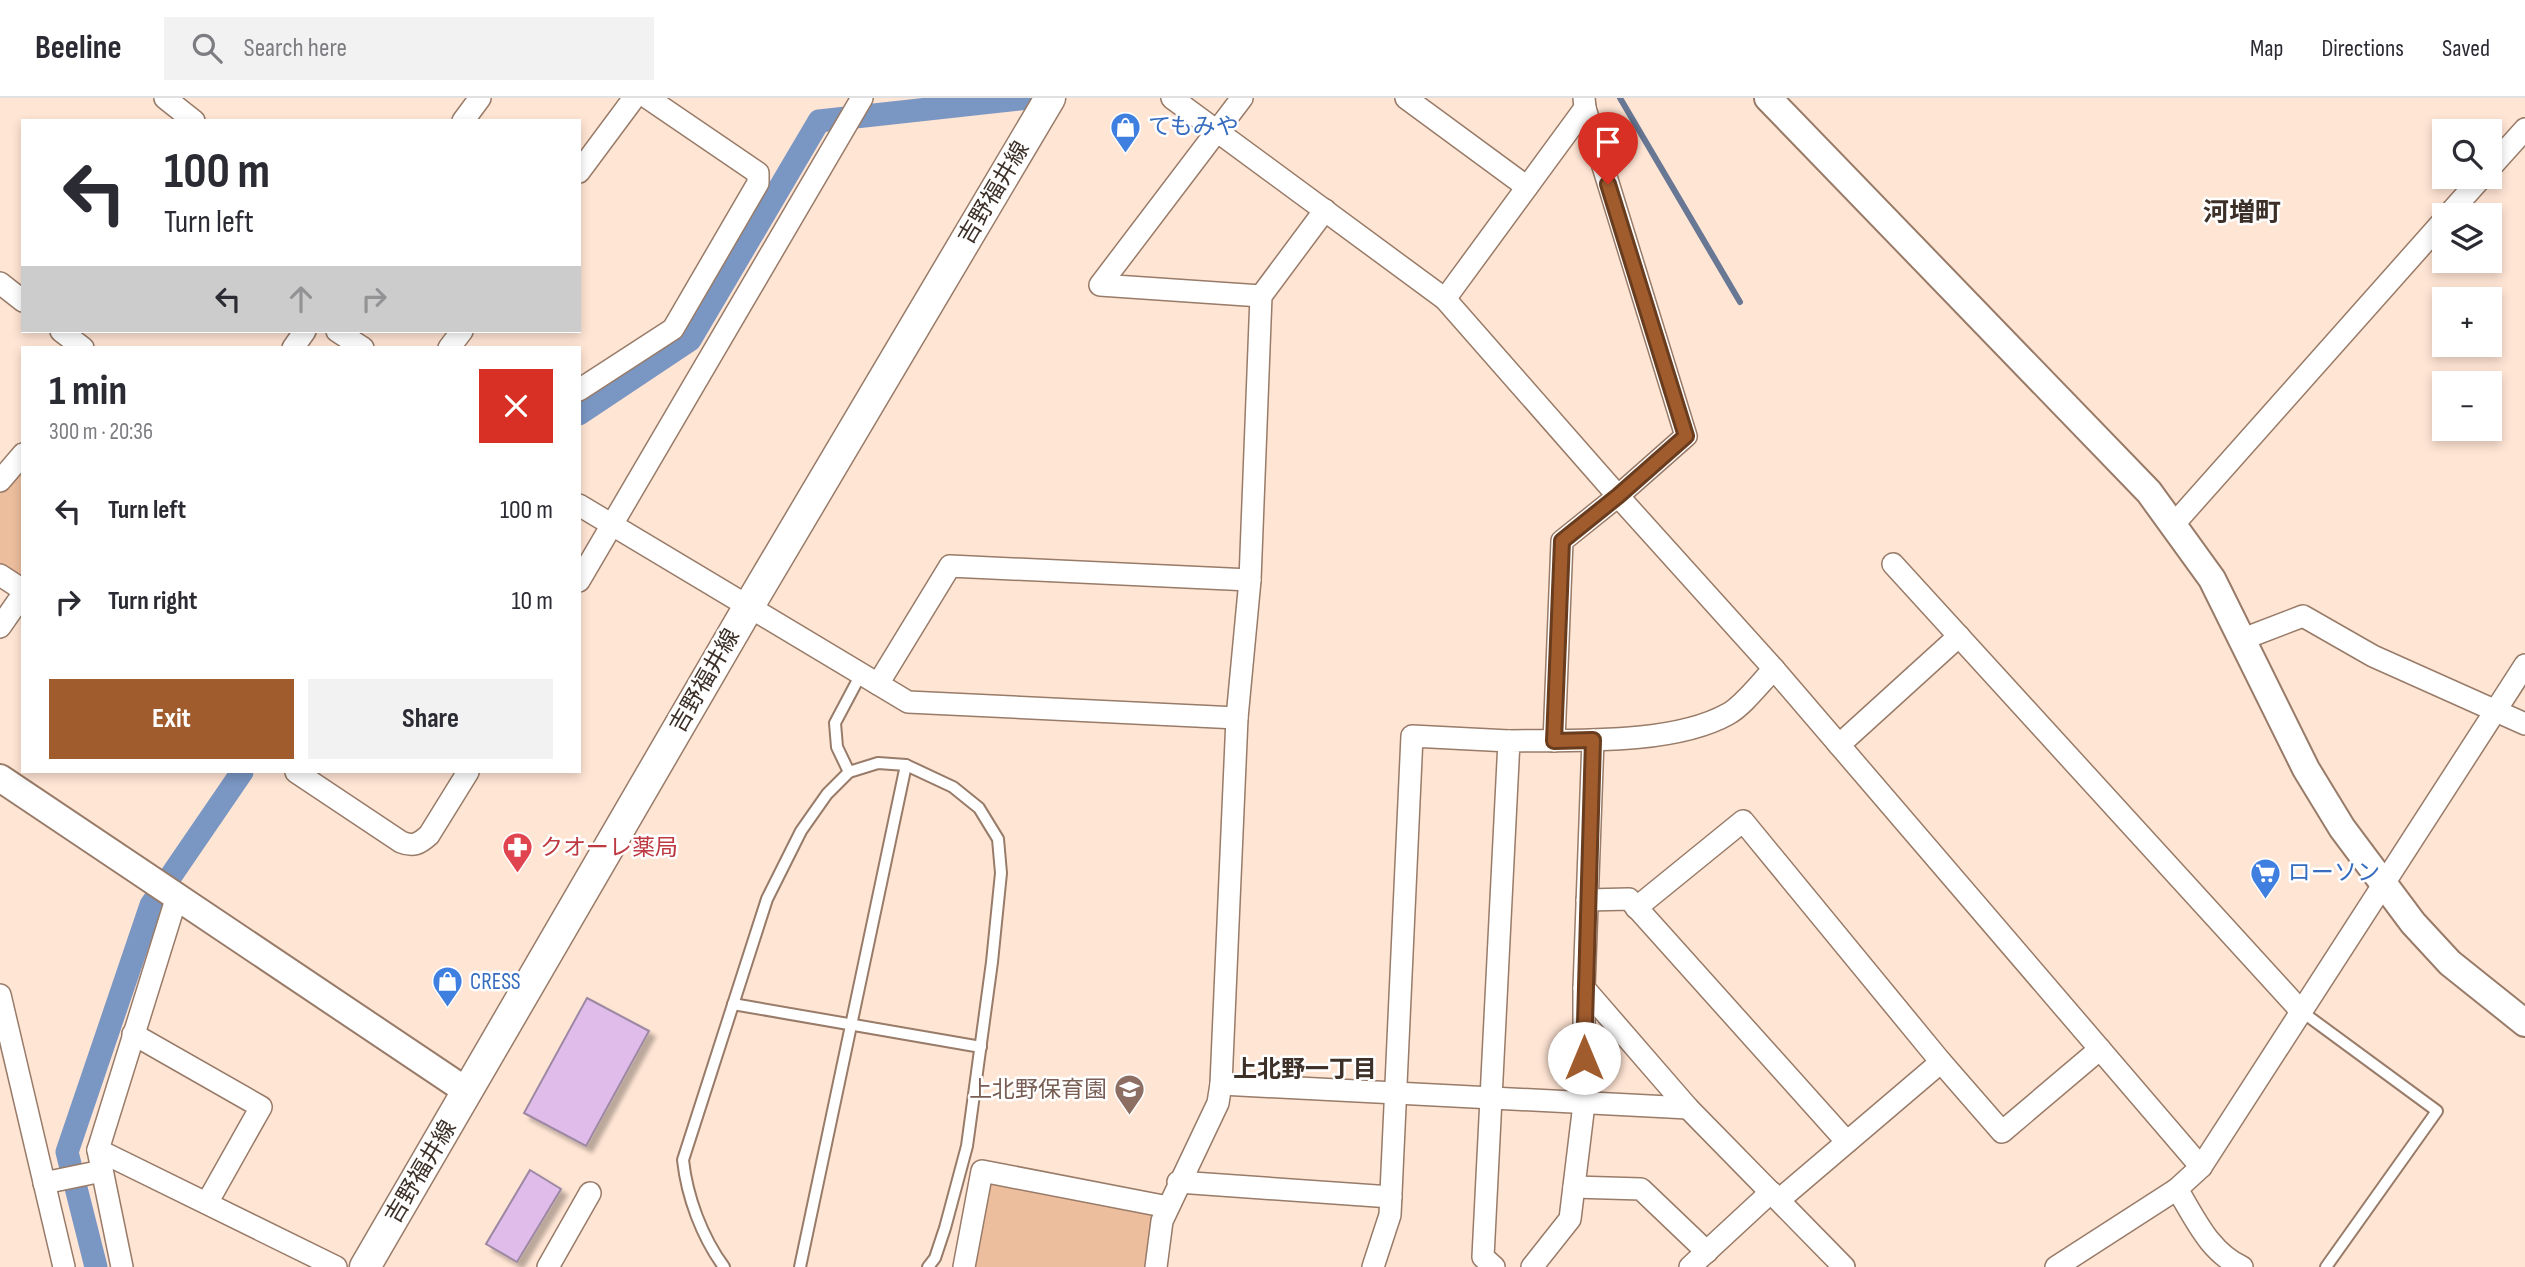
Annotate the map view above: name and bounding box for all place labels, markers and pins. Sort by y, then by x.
shop icon: てもみや [1108,110,1142,154]
pin [1578,112,1638,184]
place label: てもみや [1148,113,1239,141]
pharmacy icon: クオーレ薬局 [500,831,534,875]
place label: クオーレ薬局 [540,834,678,862]
supermarket icon: ローソン [2248,856,2282,900]
place label: ローソン [2288,859,2380,887]
shop icon: CRESS [430,965,464,1009]
place label: CRESS [470,968,521,996]
school or university icon: 上北野保育園 [1113,1073,1147,1117]
place label: 上北野保育園 [969,1076,1107,1104]

